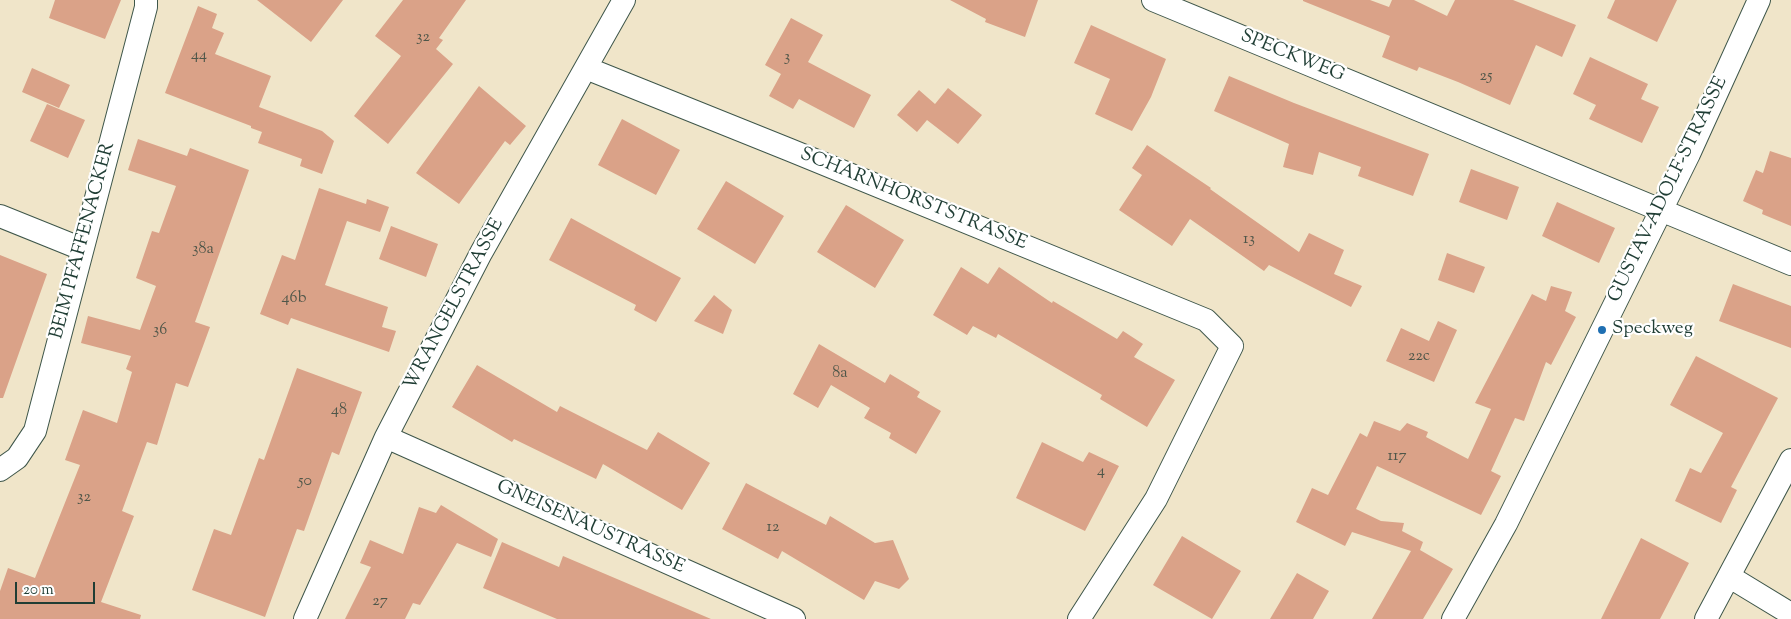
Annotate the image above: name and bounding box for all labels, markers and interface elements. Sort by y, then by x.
street label: SPECKWEG [1237,26,1347,88]
house number: 32 [416,28,430,48]
house number: 44 [191,46,207,66]
house number: 3 [784,48,790,68]
house number: 25 [1480,67,1492,87]
street label: GUSTAV-ADOLF-STRASSE [1604,73,1734,307]
street label: BEIM PFAFFENACKER [47,140,121,342]
street label: SCHARNHORSTSTRASSE [796,144,1030,256]
street label: WRANGELSTRASSE [400,215,510,395]
house number: 13 [1243,230,1255,250]
house number: 38a [192,240,214,260]
house number: 46b [282,289,306,309]
place label: Speckweg [1612,319,1693,341]
house number: 36 [153,321,167,341]
marker: Speckweg [1596,324,1608,336]
house number: 22c [1408,347,1430,367]
house number: 8a [832,364,848,384]
house number: 48 [331,401,347,421]
house number: 117 [1388,447,1406,467]
house number: 4 [1097,462,1105,482]
house number: 50 [298,472,312,492]
street label: GNEISENAUSTRASSE [492,476,688,580]
house number: 32 [77,488,91,508]
house number: 12 [767,518,779,538]
scale bar [18,572,98,604]
text: 20 m [23,580,54,601]
house number: 27 [372,592,388,612]

